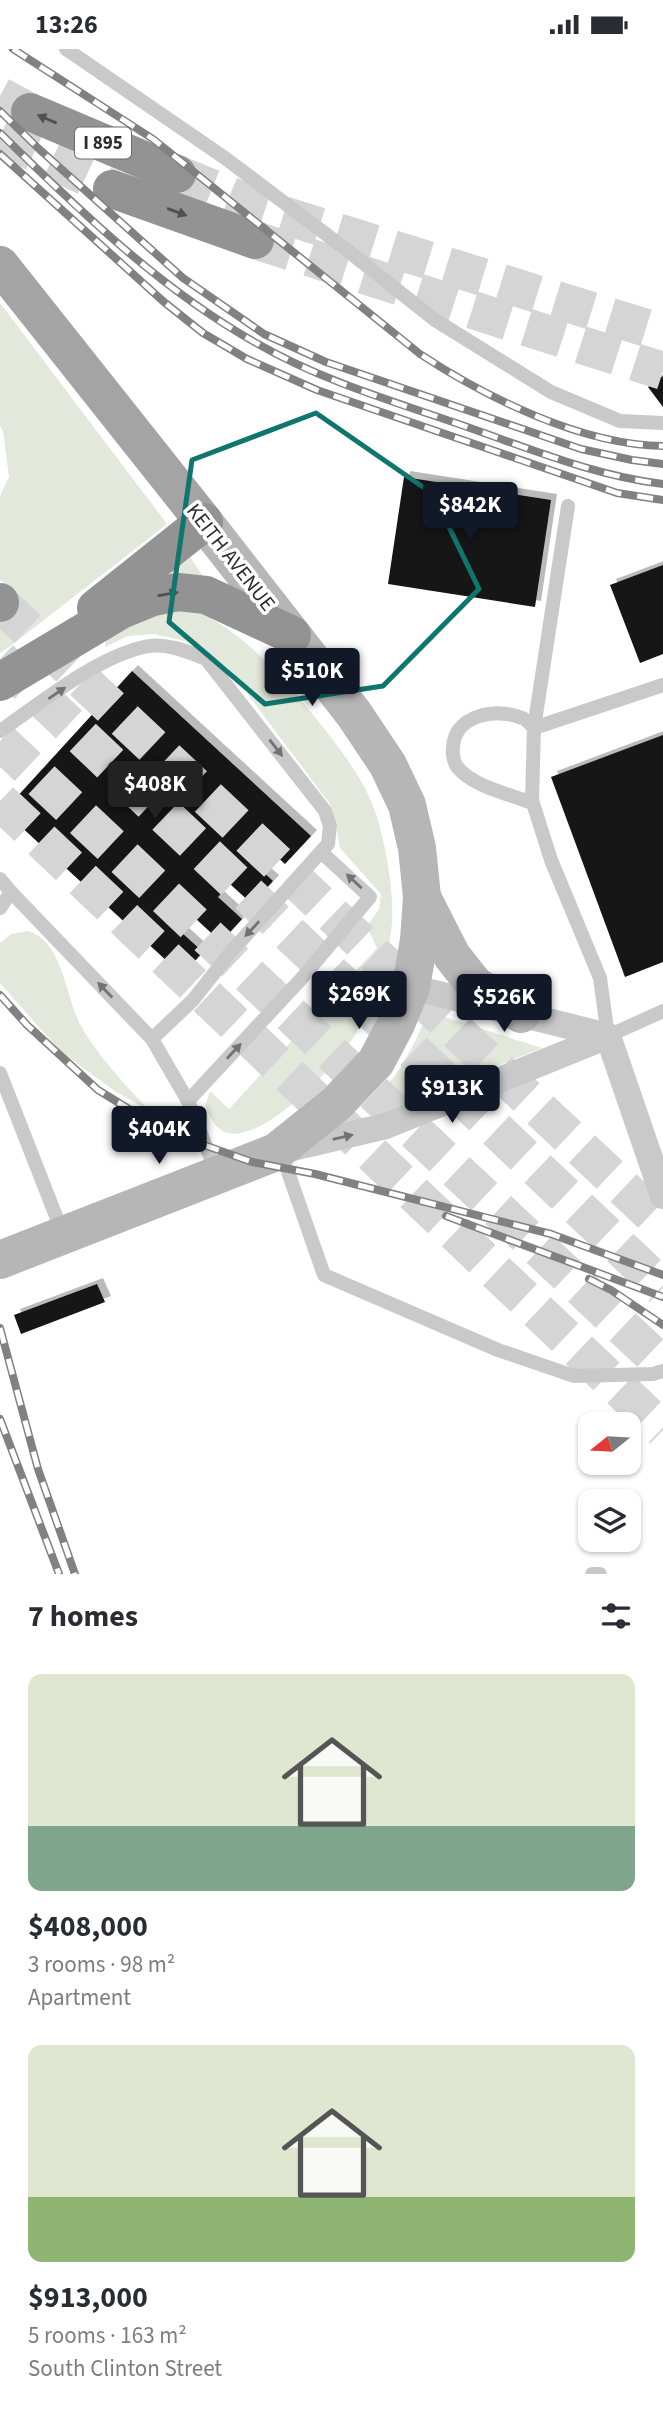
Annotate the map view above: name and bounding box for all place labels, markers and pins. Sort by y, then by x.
pin: $842K [421,483,519,542]
pin: $510K [263,649,361,708]
pin: $408K [106,761,204,821]
pin: $269K [310,971,408,1031]
pin: $526K [455,975,553,1034]
pin: $913K [403,1065,501,1125]
pin: $404K [110,1107,208,1166]

